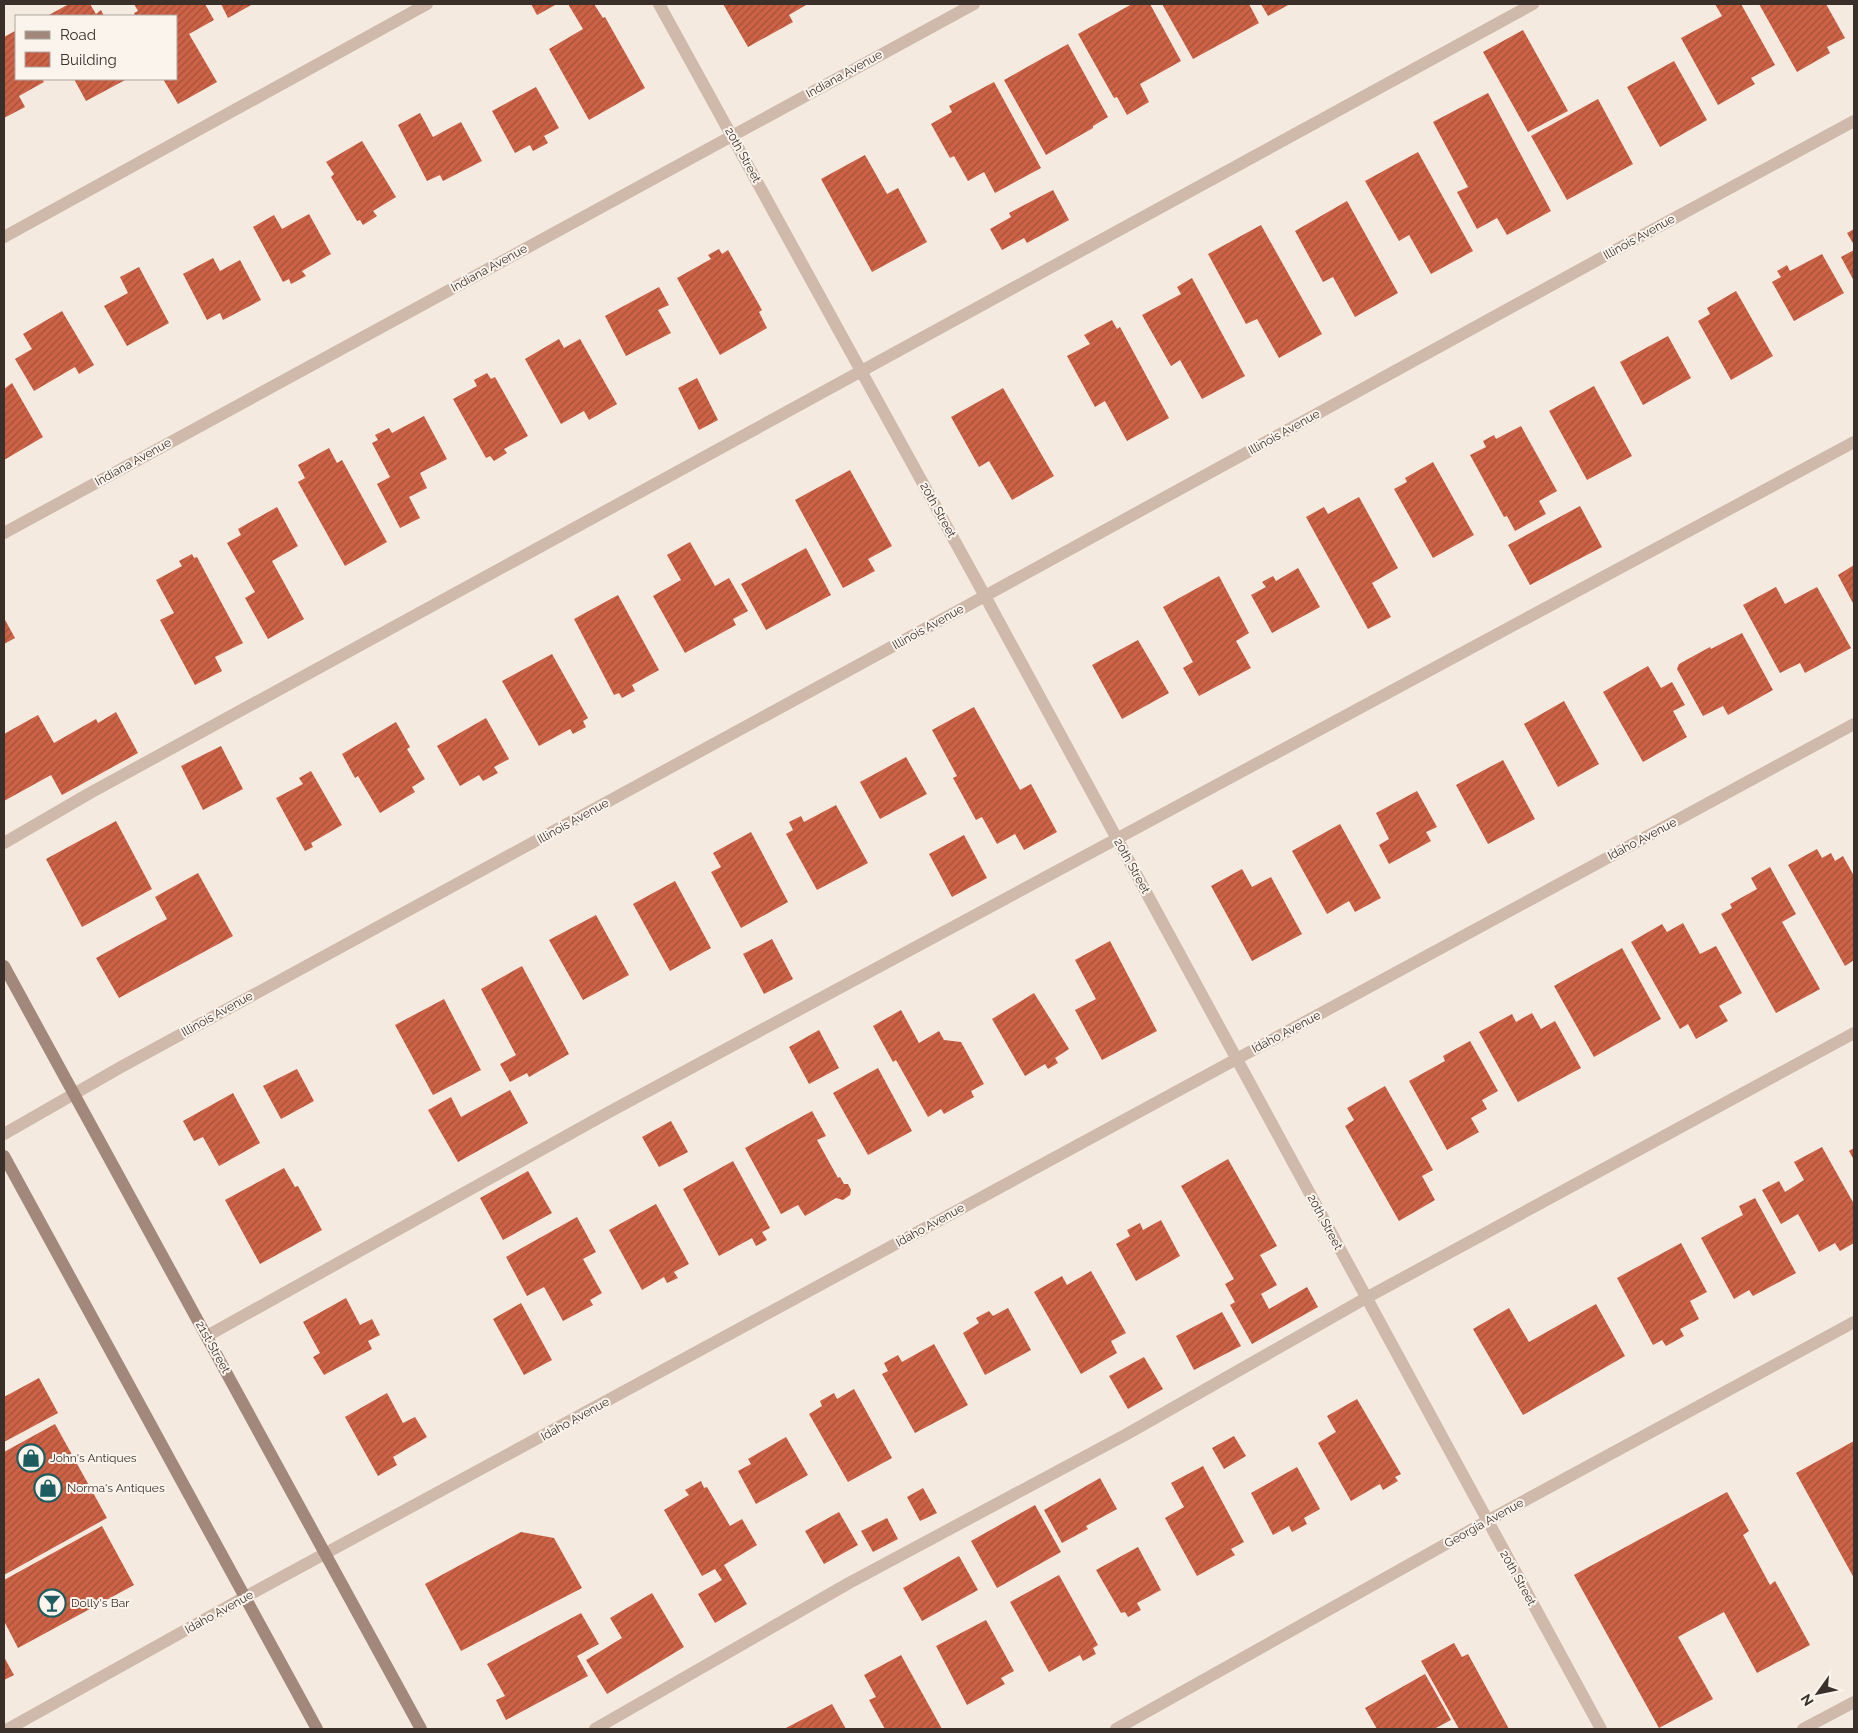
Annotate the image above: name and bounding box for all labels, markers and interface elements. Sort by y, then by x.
legend [15,15,178,80]
text: Road [60,26,96,44]
street label: Indiana Avenue [803,47,885,101]
text: Building [60,51,117,69]
street label: 20th Street [722,125,764,185]
street label: Illinois Avenue [1601,212,1677,262]
street label: Indiana Avenue [448,241,530,295]
street label: Illinois Avenue [1246,407,1322,457]
street label: Indiana Avenue [92,435,174,489]
street label: 20th Street [917,480,959,540]
street label: Illinois Avenue [890,602,966,652]
street label: Illinois Avenue [535,796,611,846]
street label: Idaho Avenue [1605,815,1679,863]
street label: 20th Street [1111,836,1153,896]
street label: Illinois Avenue [179,989,255,1039]
street label: Idaho Avenue [1249,1008,1323,1056]
street label: 20th Street [1305,1192,1345,1252]
street label: Idaho Avenue [893,1200,967,1250]
street label: 21st Street [193,1318,233,1376]
street label: Idaho Avenue [538,1394,612,1444]
shop icon: John's Antiques [16,1443,46,1473]
place label: John's Antiques [50,1451,137,1465]
shop icon: Norma's Antiques [33,1473,63,1503]
place label: Norma's Antiques [67,1481,165,1495]
street label: Georgia Avenue [1442,1495,1526,1551]
street label: 20th Street [1497,1548,1539,1608]
street label: Idaho Avenue [182,1587,256,1637]
bar icon: Dolly's Bar [37,1588,67,1618]
place label: Dolly's Bar [71,1596,130,1610]
north arrow [1793,1668,1843,1718]
text: N [1797,1691,1817,1709]

